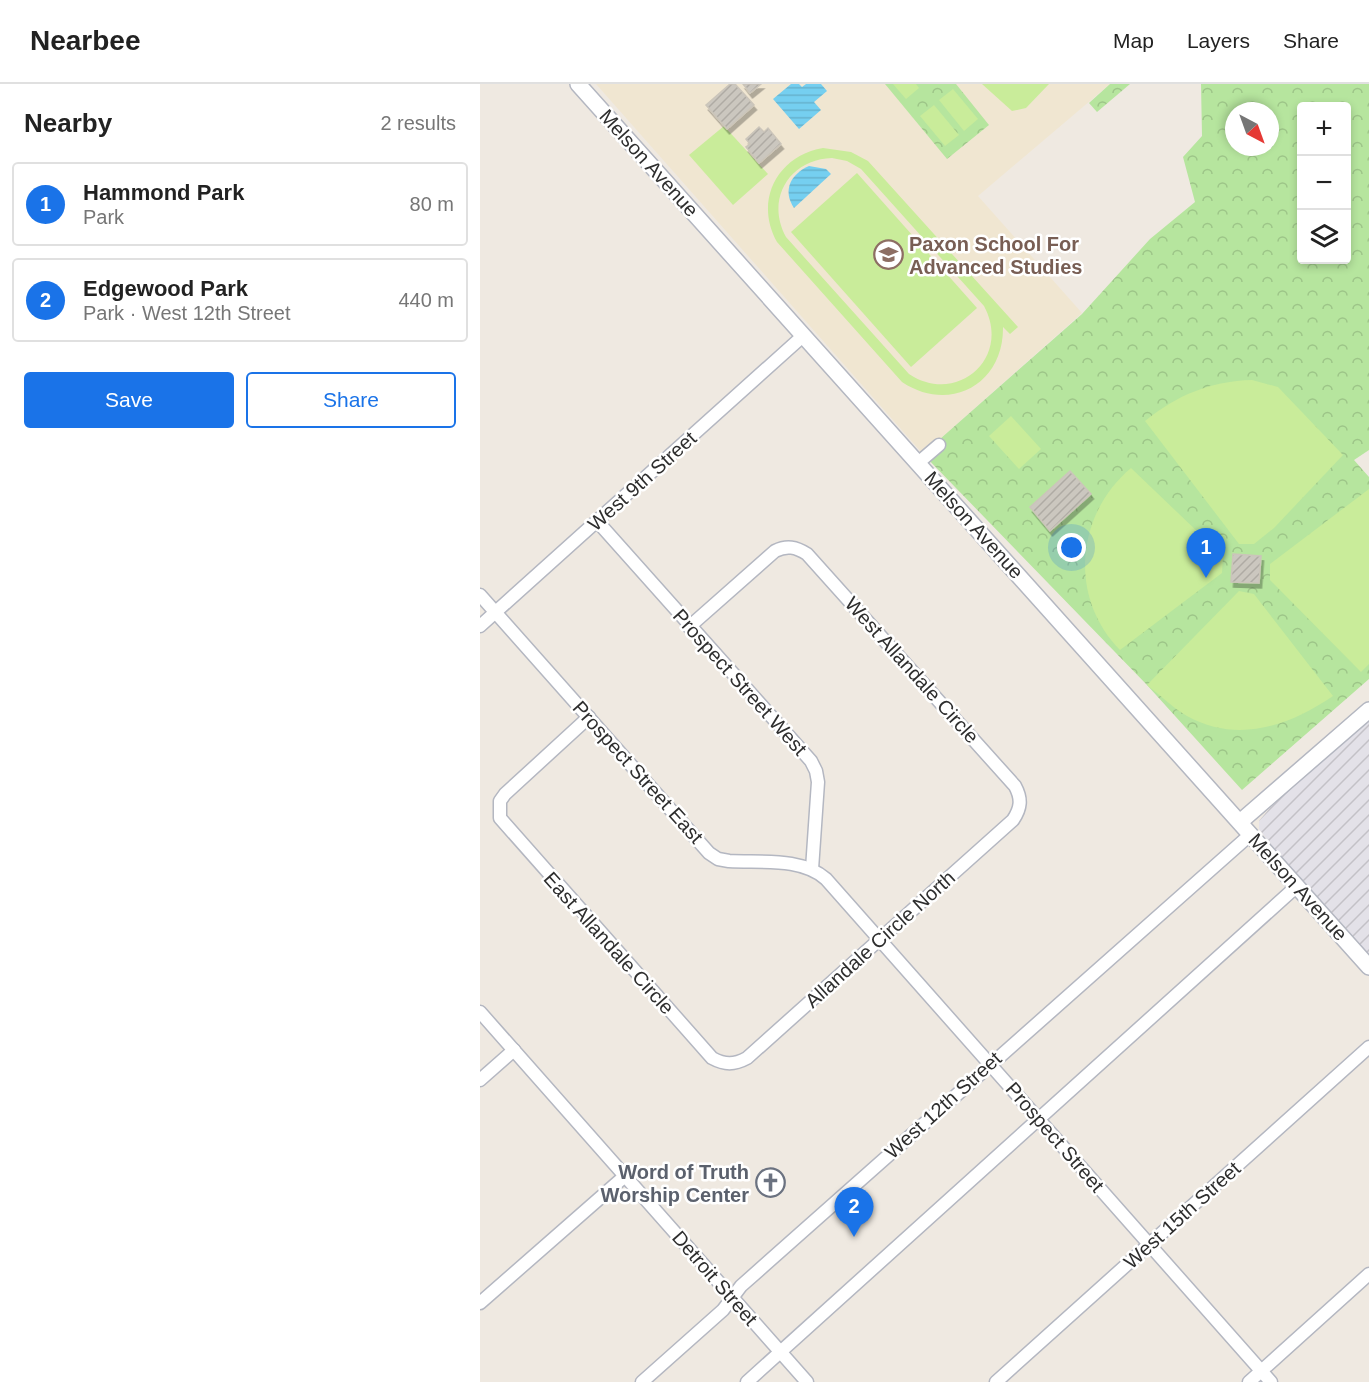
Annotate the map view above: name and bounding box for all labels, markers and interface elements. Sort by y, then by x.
text: Nearbee [30,25,141,56]
text: Map [1113,29,1154,52]
text: Layers [1187,29,1250,52]
text: Share [1283,29,1339,52]
north arrow [1225,102,1279,156]
map controls [1297,102,1351,264]
button: + [1297,102,1351,156]
street label: Melson Avenue [595,105,703,221]
text: Nearby [24,108,112,138]
text: 2 results [380,112,456,134]
button: − [1297,156,1351,210]
text: Hammond Park [83,180,244,205]
text: 1 [40,193,51,215]
text: 80 m [410,193,454,215]
text: Park [83,206,124,228]
button: layers [1297,210,1351,264]
place label: Paxon School For Advanced Studies [909,233,1082,278]
school or university icon: Paxon School For Advanced Studies [872,239,904,271]
text: Edgewood Park [83,276,248,301]
text: 2 [40,289,51,311]
text: 440 m [398,289,454,311]
text: Park · West 12th Street [83,302,291,324]
button: Save [24,372,234,428]
button: Share [246,372,456,428]
street label: West 9th Street [584,427,701,535]
street label: Melson Avenue [920,467,1028,583]
pin: 1 [1186,528,1226,578]
your location [1057,533,1086,562]
street label: West Allandale Circle [841,593,983,747]
street label: Prospect Street West [669,605,812,760]
street label: Prospect Street East [568,696,708,848]
street label: Melson Avenue [1244,829,1352,945]
street label: Allandale Circle North [801,866,959,1012]
street label: East Allandale Circle [539,867,679,1019]
street label: West 12th Street [880,1047,1006,1163]
street label: Prospect Street [1001,1078,1109,1197]
street label: West 15th Street [1119,1157,1245,1273]
place label: Word of Truth Worship Center [600,1161,749,1206]
church icon: Word of Truth Worship Center [754,1167,786,1199]
pin: 2 [834,1188,874,1237]
street label: Detroit Street [668,1226,762,1330]

